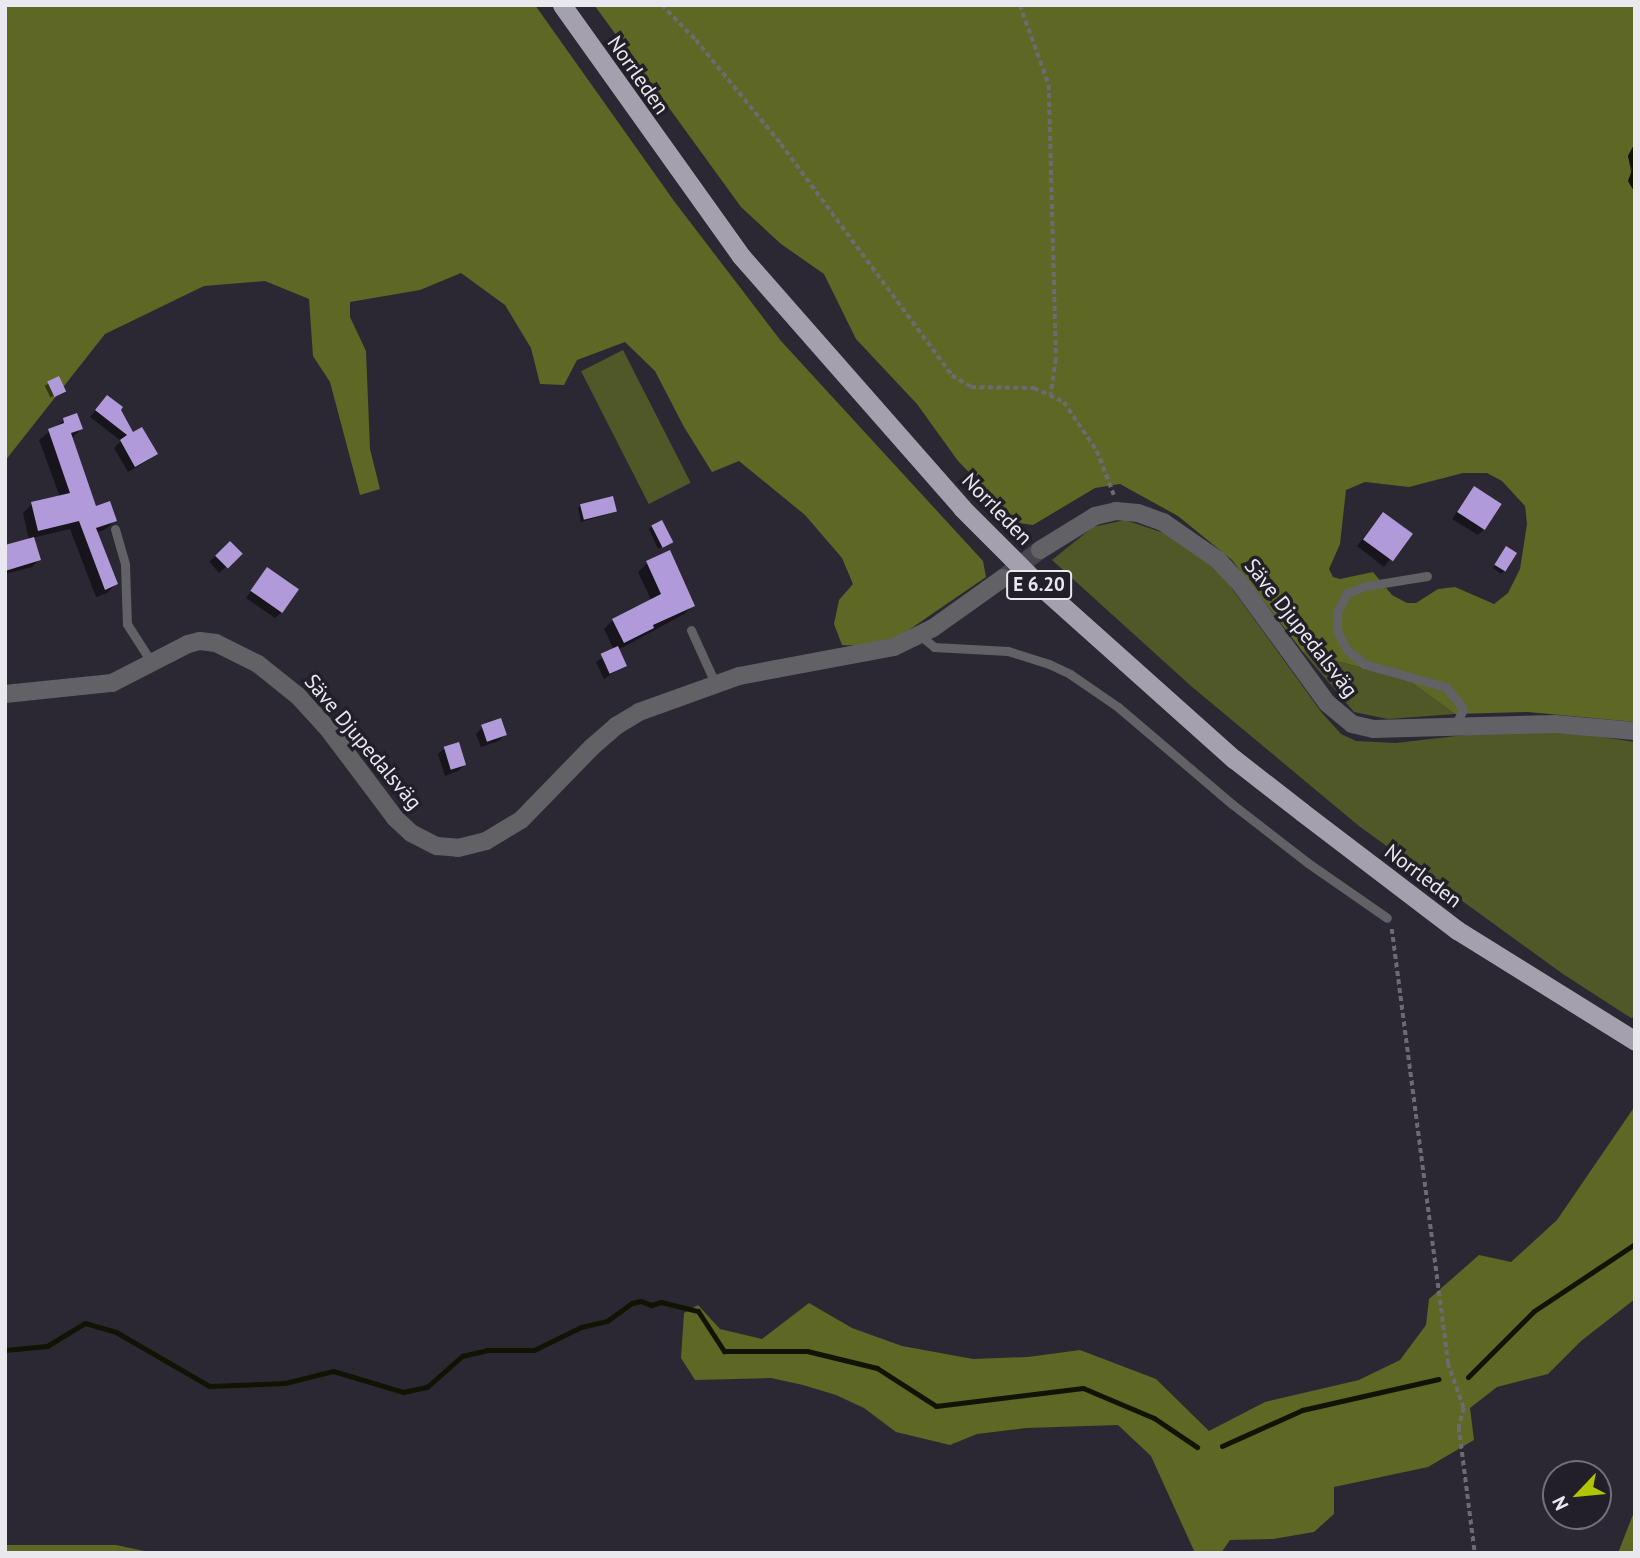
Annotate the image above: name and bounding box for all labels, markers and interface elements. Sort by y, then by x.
street label: Norrleden [602,31,674,119]
street label: Norrleden [957,468,1037,550]
street label: Säve Djupedalsväg [1239,554,1363,702]
road number: E 6.20 [1006,570,1072,600]
street label: Säve Djupedalsväg [299,669,427,815]
street label: Norrleden [1380,839,1466,913]
north arrow [1542,1460,1612,1530]
text: N [1546,1492,1573,1514]

